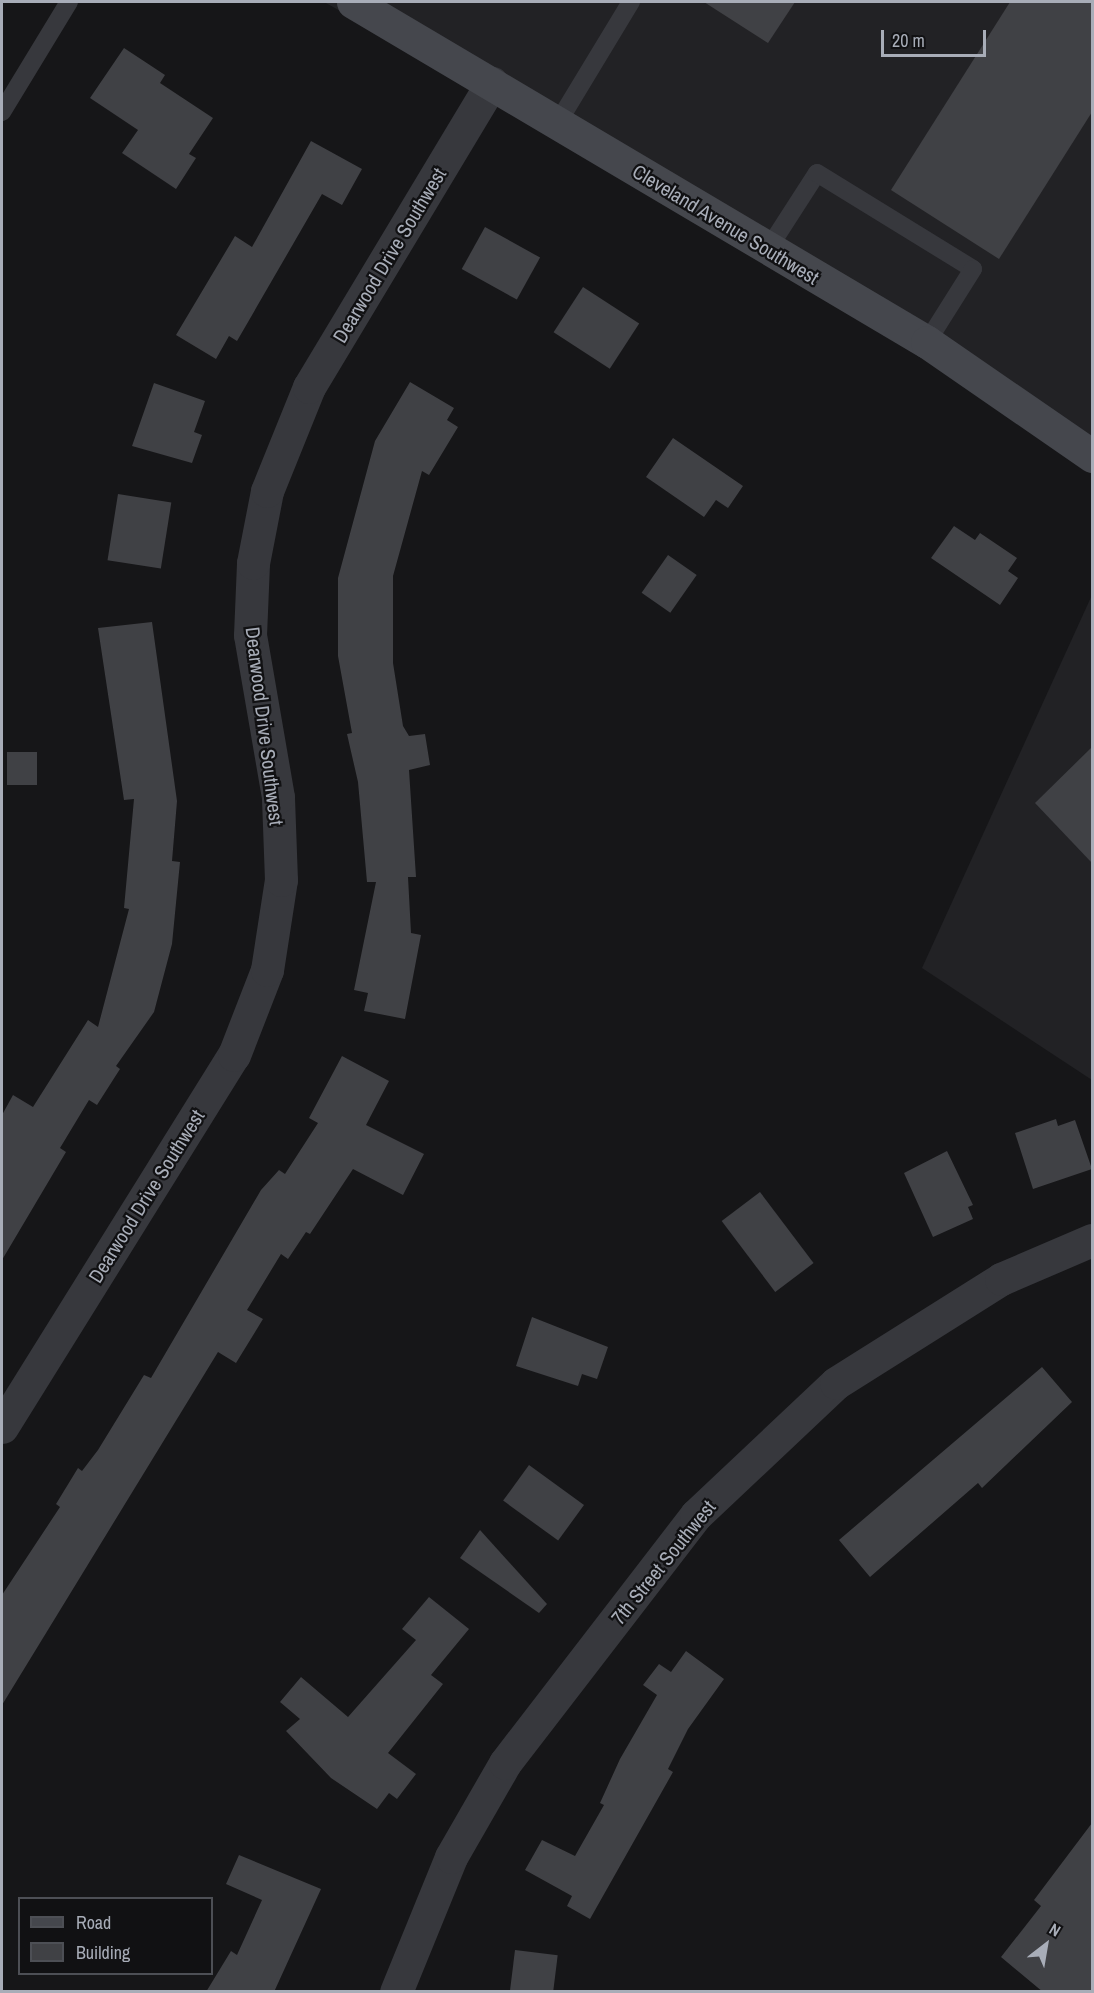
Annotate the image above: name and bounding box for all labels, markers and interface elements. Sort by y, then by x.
scale bar [884,18,989,56]
text: 20 m [892,28,925,53]
street label: Cleveland Avenue Southwest [628,159,824,289]
street label: Dearwood Drive Southwest [327,163,451,347]
street label: Dearwood Drive Southwest [241,625,289,827]
street label: Dearwood Drive Southwest [83,1105,209,1287]
street label: 7th Street Southwest [606,1495,720,1629]
legend [18,1897,213,1975]
text: Road [76,1910,111,1935]
north arrow [1016,1915,1076,1975]
text: N [1046,1918,1065,1941]
text: Building [76,1940,130,1965]

